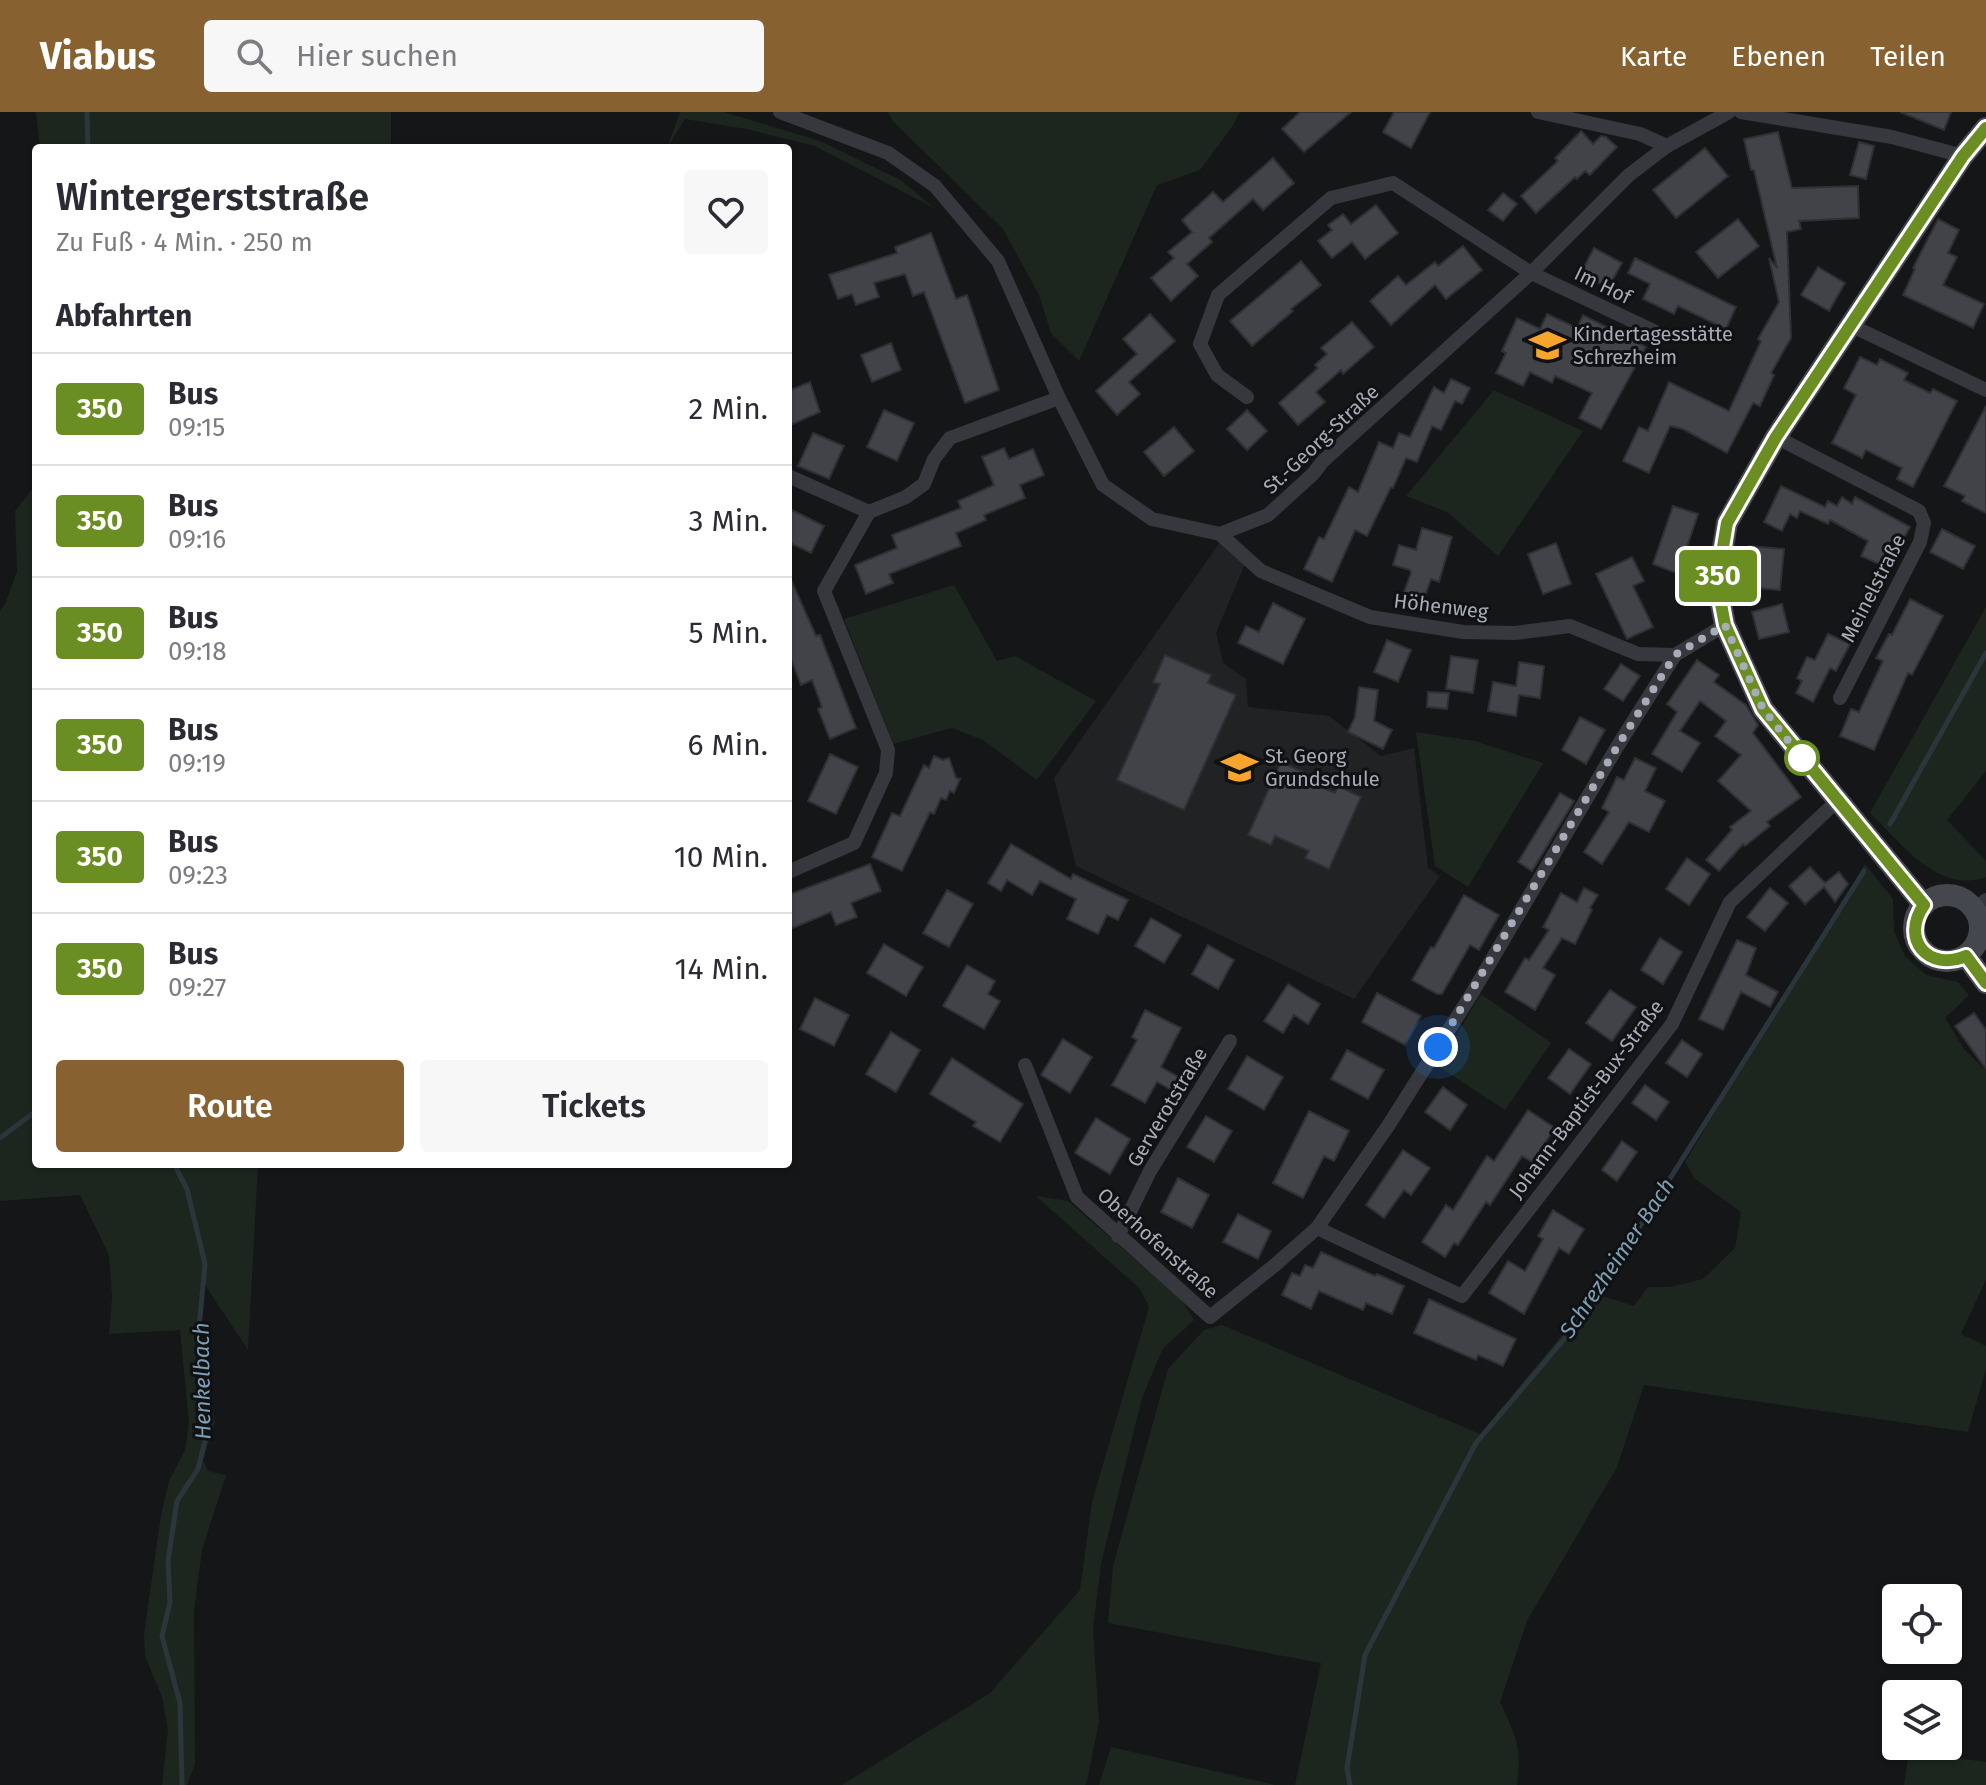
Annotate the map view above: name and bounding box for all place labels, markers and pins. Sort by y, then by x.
place label: Kindertagesstätte Schrezheim [1573,322,1733,369]
school or university icon: Kindertagesstätte Schrezheim [1528,326,1566,364]
unlabelled marker [1785,741,1819,775]
place label: St. Georg Grundschule [1265,744,1380,791]
school or university icon: St. Georg Grundschule [1220,748,1258,786]

